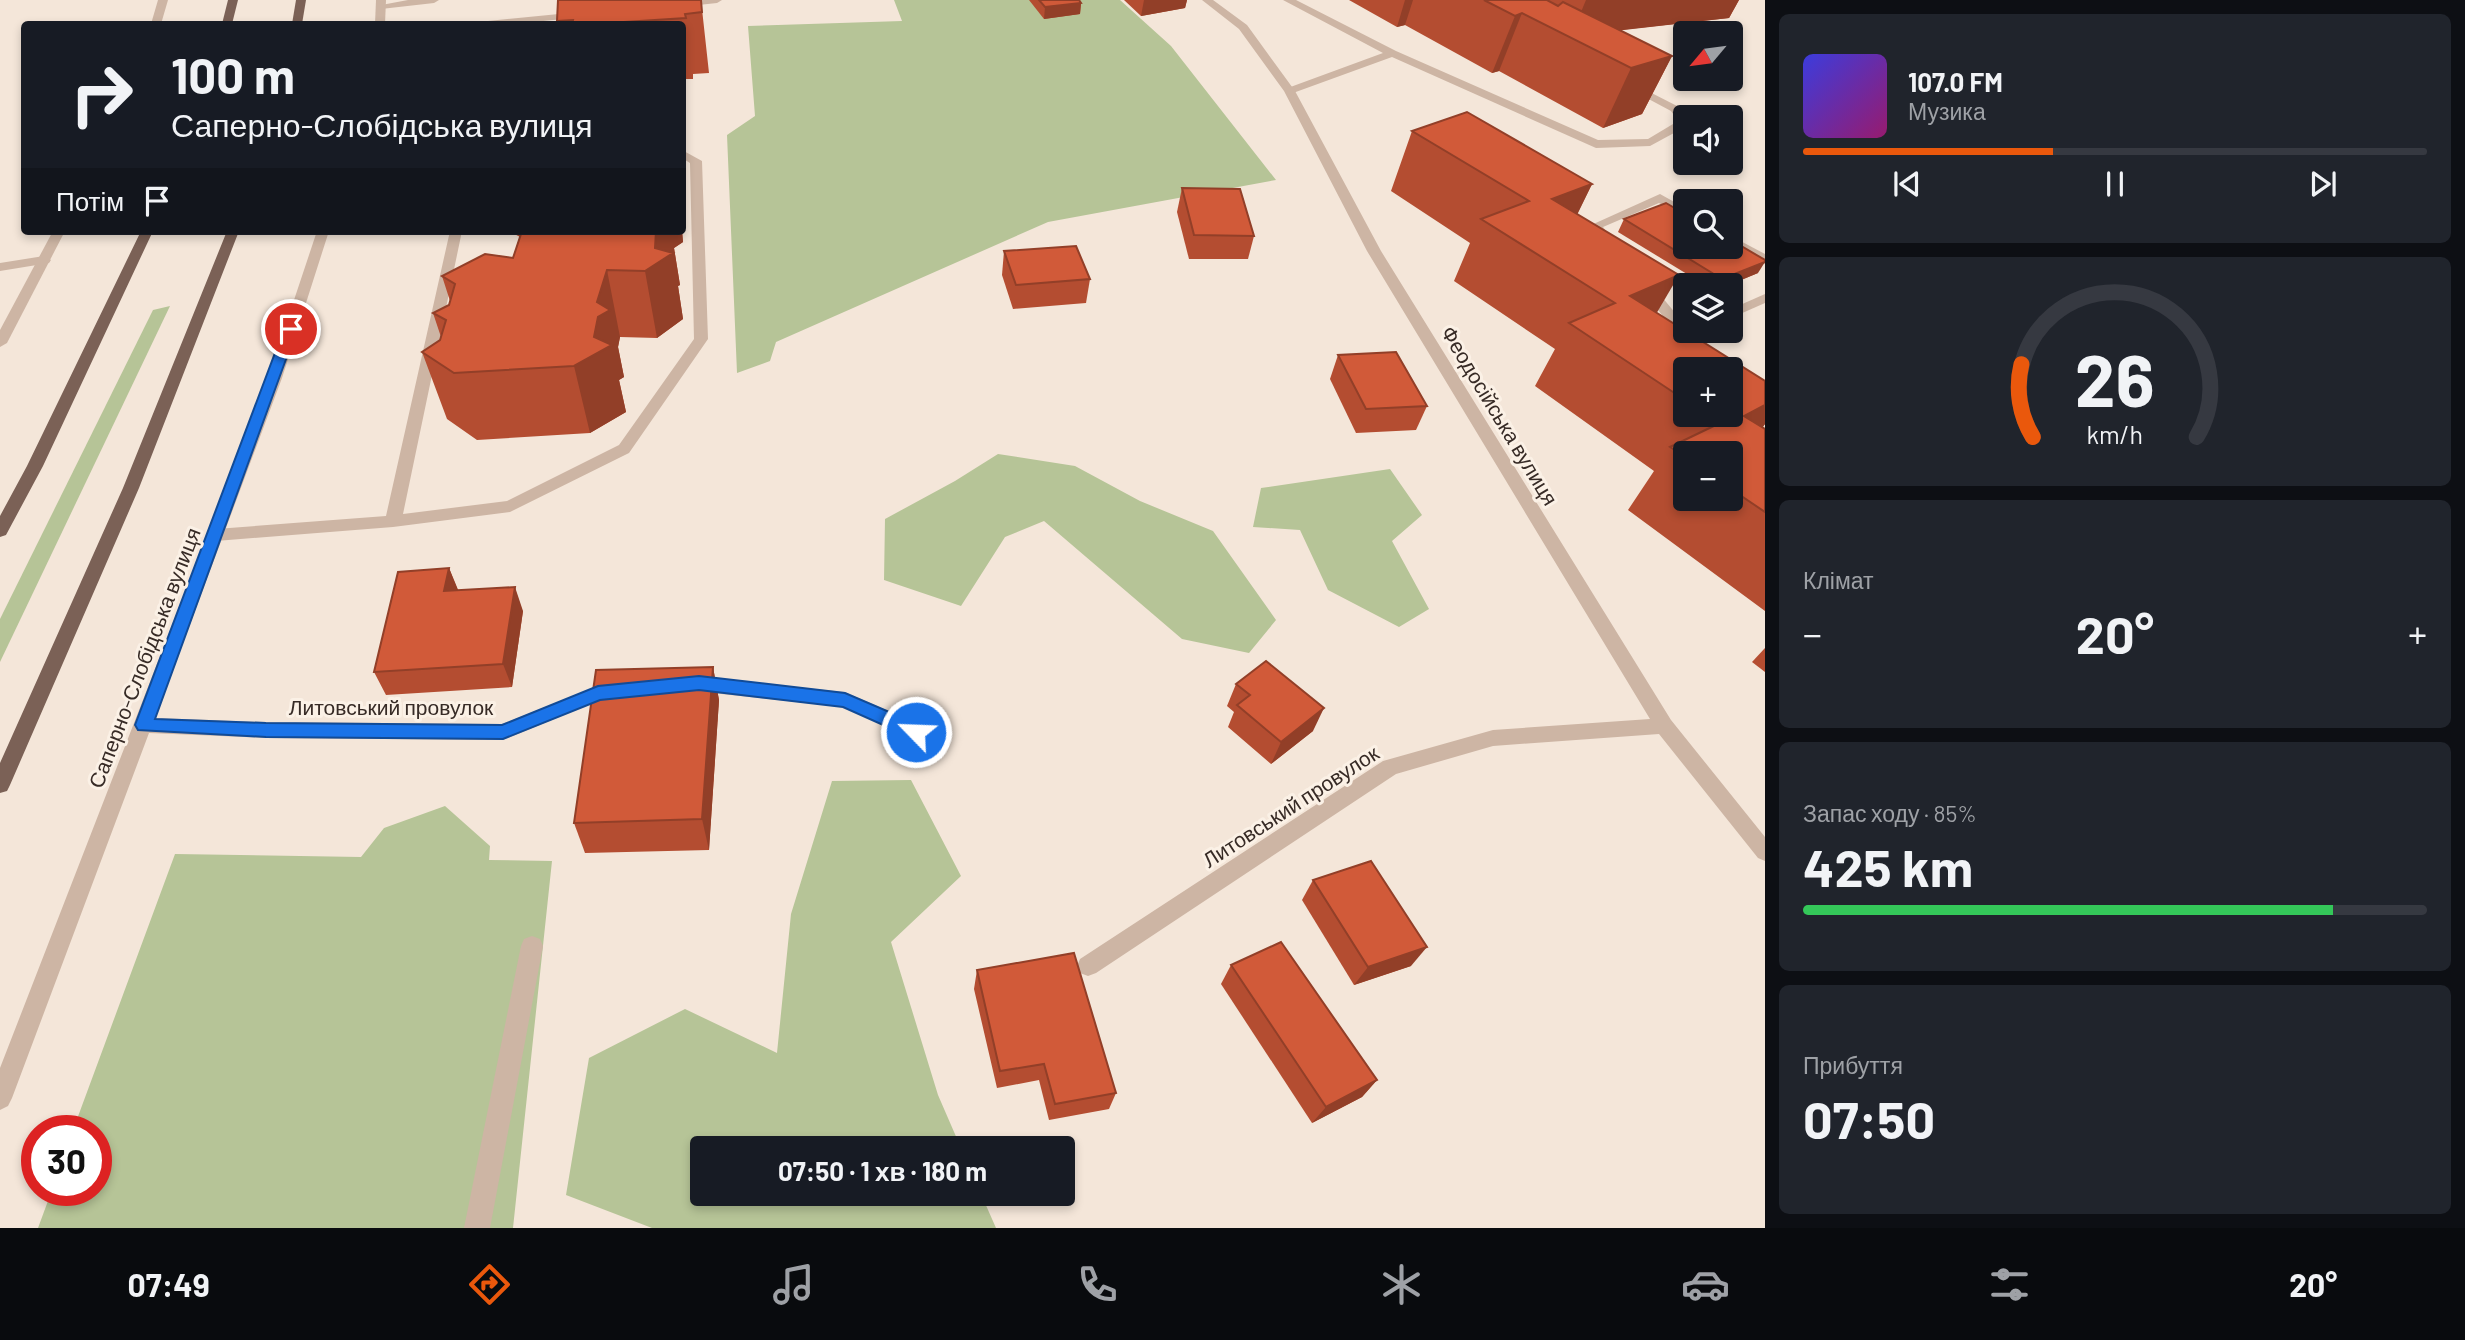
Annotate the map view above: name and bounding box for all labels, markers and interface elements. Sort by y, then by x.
north arrow [1673,21,1743,91]
map controls [1673,21,1743,511]
text: 100 m [171,45,295,104]
icon: right [56,49,147,140]
text: 107.0 FM [1908,66,2003,97]
text: Музика [1908,97,1986,125]
text: Саперно-Слобідська вулиця [171,105,593,143]
button: sound [1673,105,1743,175]
icon: previous [1888,165,1926,203]
icon: pause [2096,165,2134,203]
icon: next [2304,165,2342,203]
icon: arrive [138,182,176,220]
text: Потім [56,185,124,216]
button: search [1673,189,1743,259]
button: layers [1673,273,1743,343]
pin [261,299,321,359]
icon: arrive [272,310,310,348]
street label: Феодосійська вулиця [1437,321,1564,509]
text: 26 [2075,335,2155,423]
button: + [1673,357,1743,427]
text: km/h [2087,419,2143,449]
button: − [1673,441,1743,511]
street label: Саперно-Слобідська вулиця [82,524,205,791]
text: Клімат [1803,566,1874,594]
text: 20° [2076,602,2154,664]
text: − [1803,610,1822,656]
text: + [2408,610,2427,656]
street label: Литовський провулок [289,694,494,719]
position arrow [879,695,953,769]
street label: Литовський провулок [1198,739,1383,872]
text: Запас ходу · 85% [1803,799,1977,827]
text: 425 km [1803,835,1973,897]
text: Прибуття [1803,1051,1903,1079]
text: 07:50 [1803,1087,1935,1149]
speed limit sign: 30 [21,1115,112,1206]
text: 07:50 · 1 хв · 180 m [778,1155,987,1186]
icon: directions [465,1260,514,1309]
icon: music [769,1260,818,1309]
icon: phone [1073,1260,1122,1309]
icon: climate [1377,1260,1426,1309]
icon: car [1681,1260,1730,1309]
icon: filters [1985,1260,2034,1309]
text: 07:49 [128,1265,210,1303]
text: 20° [2289,1265,2337,1303]

